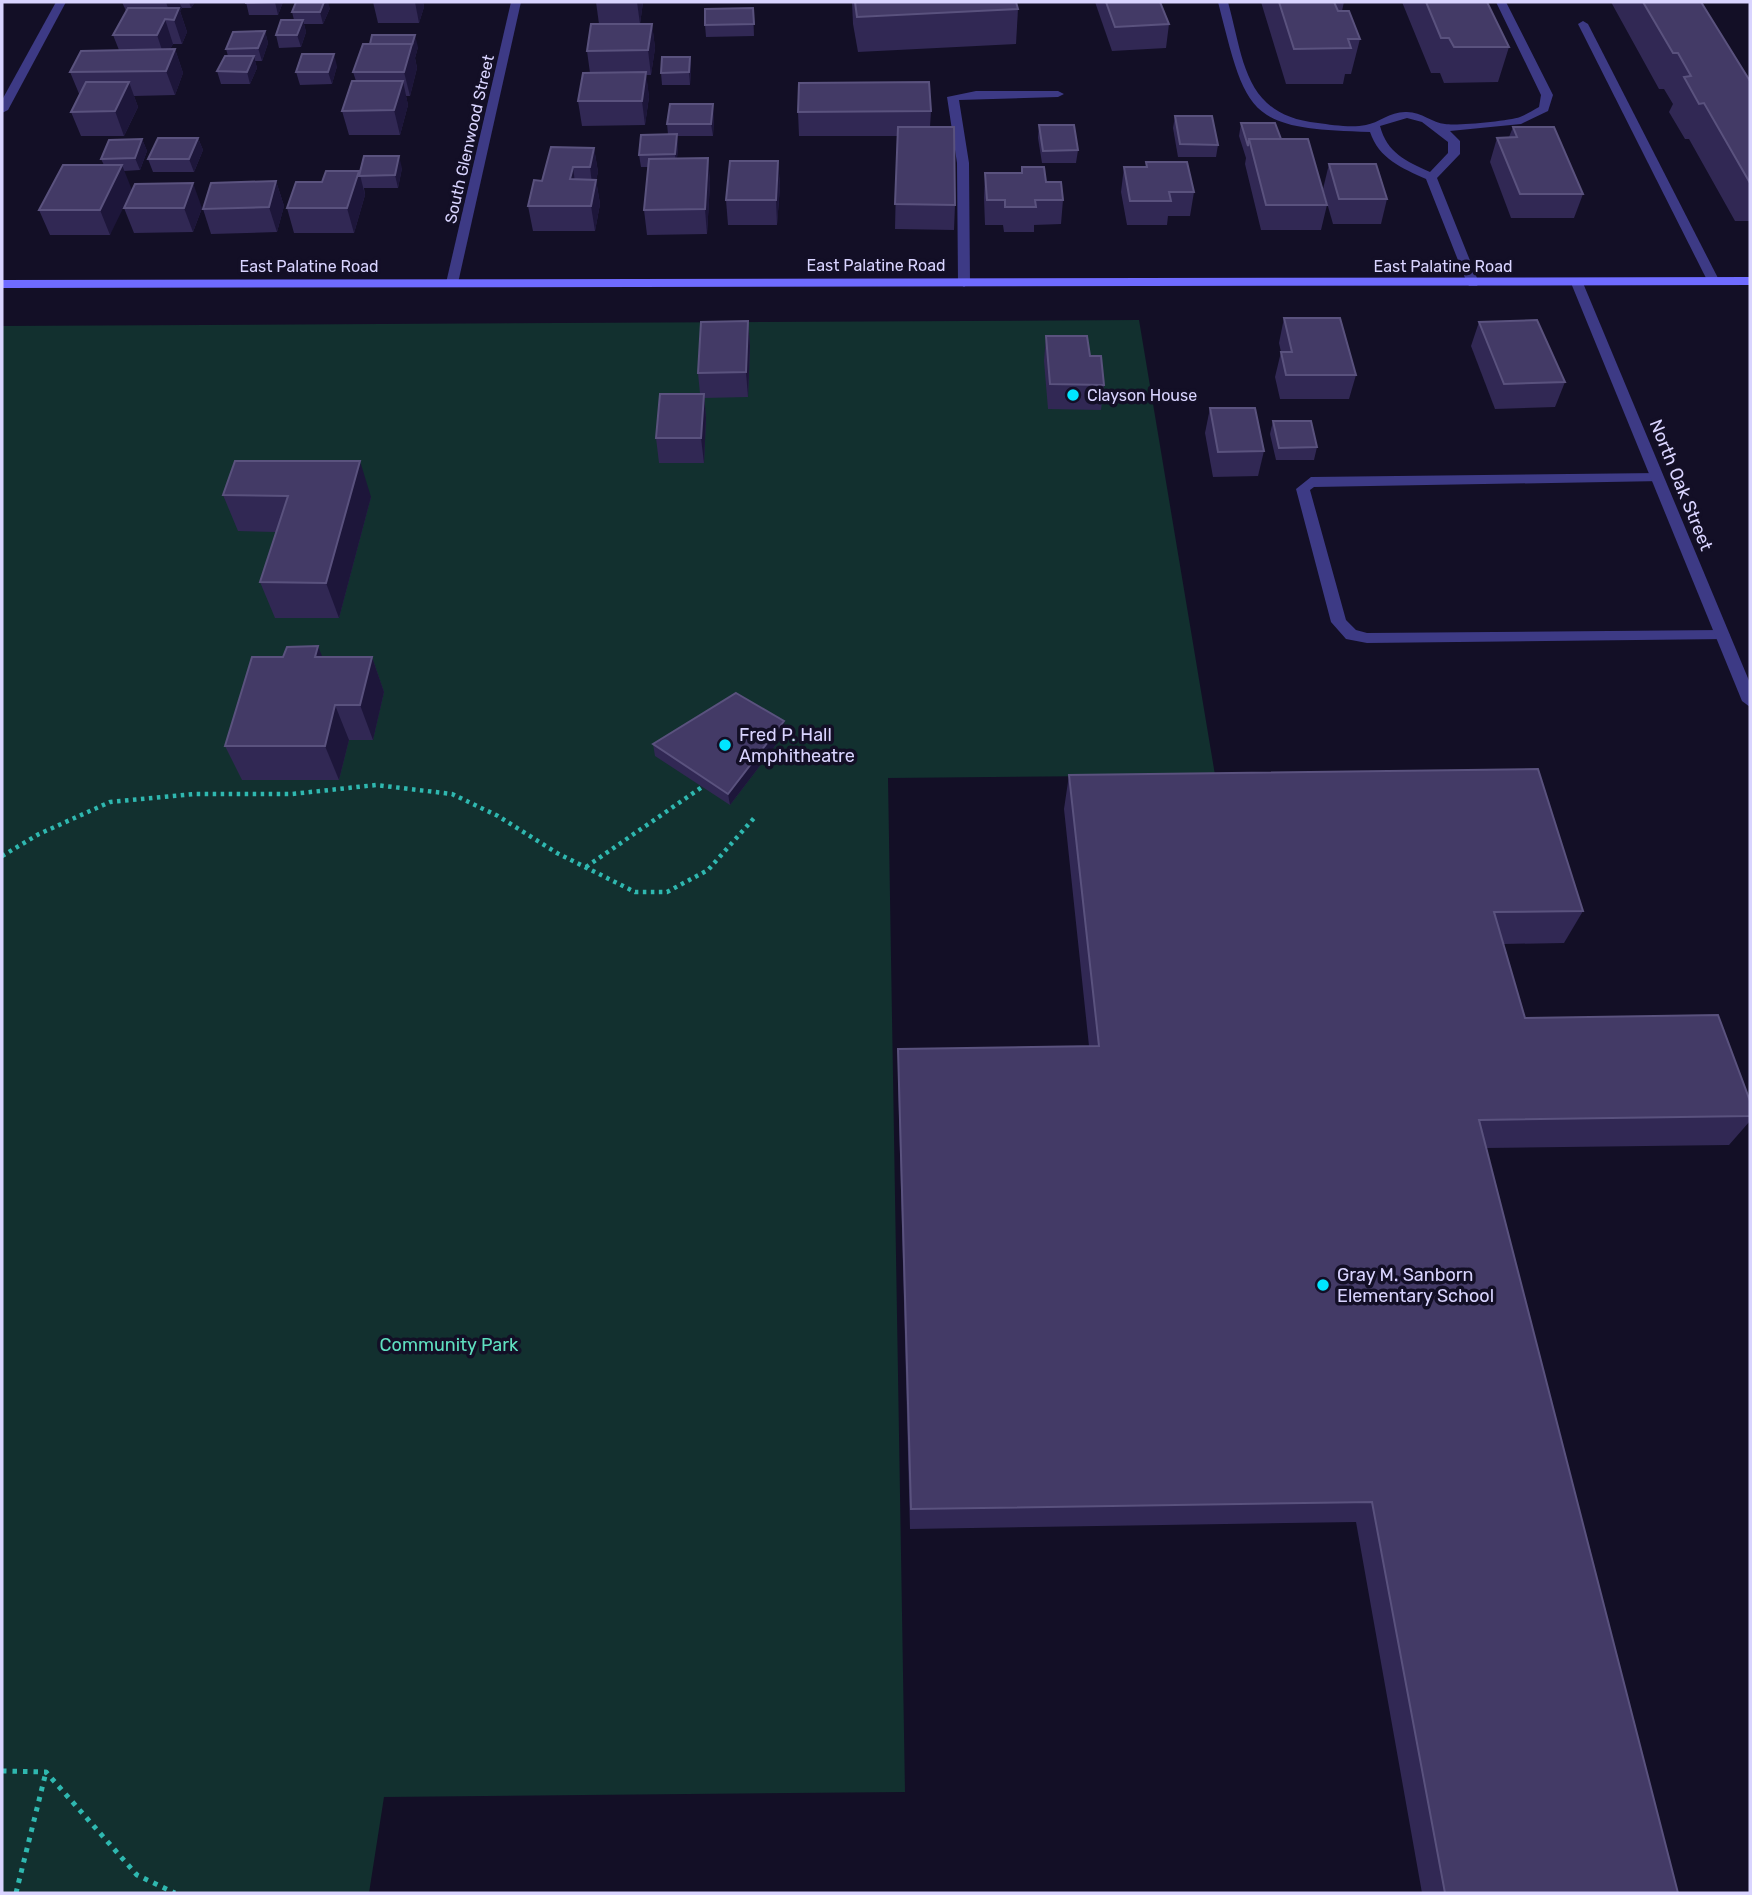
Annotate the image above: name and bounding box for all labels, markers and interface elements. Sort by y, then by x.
street label: South Glenwood Street [441,53,498,225]
street label: East Palatine Road [806,256,946,275]
street label: East Palatine Road [239,257,379,276]
street label: East Palatine Road [1373,257,1513,276]
place label: Clayson House [1087,386,1197,405]
marker: Clayson House [1065,387,1081,403]
street label: North Oak Street [1645,416,1717,554]
place label: Fred P. Hall Amphitheatre [739,724,855,767]
marker: Fred P. Hall Amphitheatre [717,737,733,753]
place label: Gray M. Sanborn Elementary School [1337,1264,1494,1307]
marker: Gray M. Sanborn Elementary School [1315,1277,1331,1293]
park label: Community Park [380,1334,519,1356]

